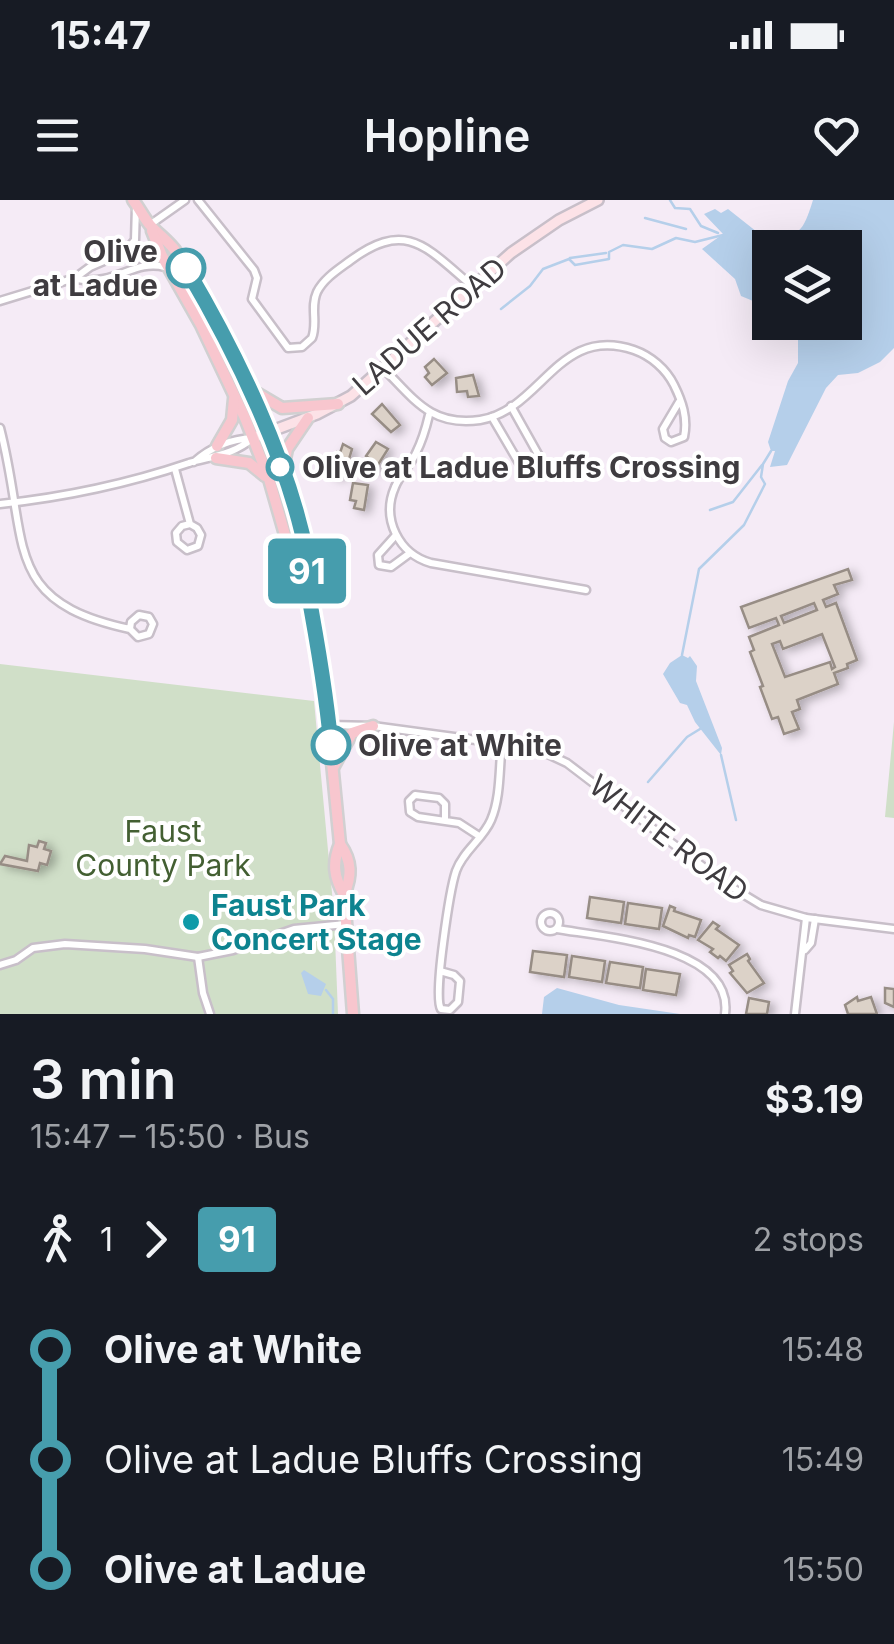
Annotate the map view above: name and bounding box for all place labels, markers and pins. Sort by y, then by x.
place label: Olive at Ladue [33,233,158,303]
marker: Olive at Ladue [167,249,205,287]
place label: Olive at Ladue Bluffs Crossing [302,449,740,485]
marker: Olive at Ladue Bluffs Crossing [267,454,293,480]
marker: Olive at White [312,726,350,764]
place label: Olive at White [358,727,562,763]
place label: Faust Park Concert Stage [211,887,422,957]
marker: Faust Park Concert Stage [180,911,202,933]

